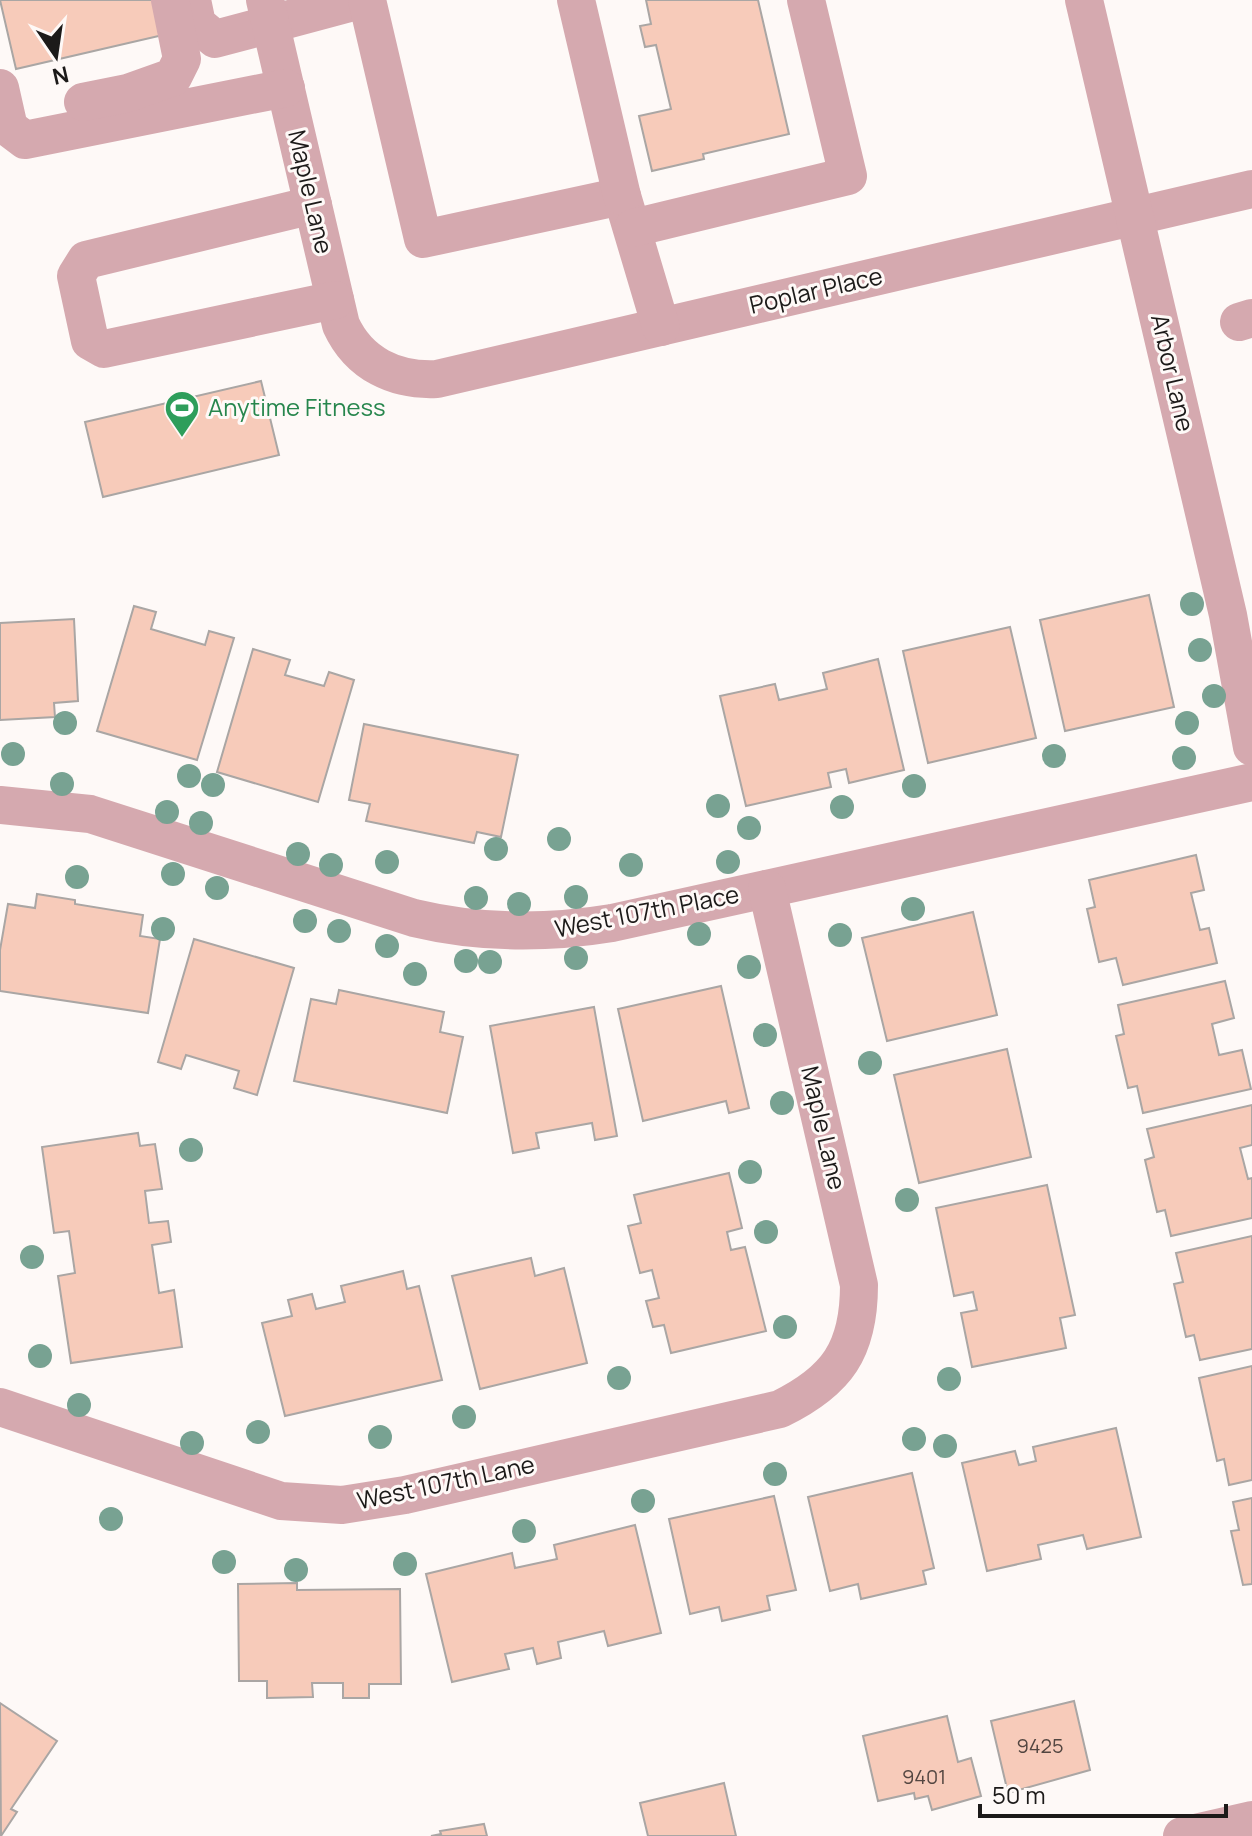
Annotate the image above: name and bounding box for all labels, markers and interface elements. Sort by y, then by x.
north arrow [16,16,96,96]
text: N [49,59,72,92]
street label: Maple Lane [281,127,342,257]
street label: Poplar Place [746,258,885,321]
street label: Arbor Lane [1144,311,1203,435]
sports icon: Anytime Fitness [163,389,201,439]
place label: Anytime Fitness [208,390,386,423]
street label: West 107th Place [552,876,742,945]
street label: Maple Lane [794,1063,855,1193]
street label: West 107th Lane [354,1447,537,1516]
house number: 9425 [1016,1732,1064,1759]
house number: 9401 [902,1763,946,1790]
scale bar [980,1768,1226,1818]
text: 50 m [992,1778,1046,1811]

